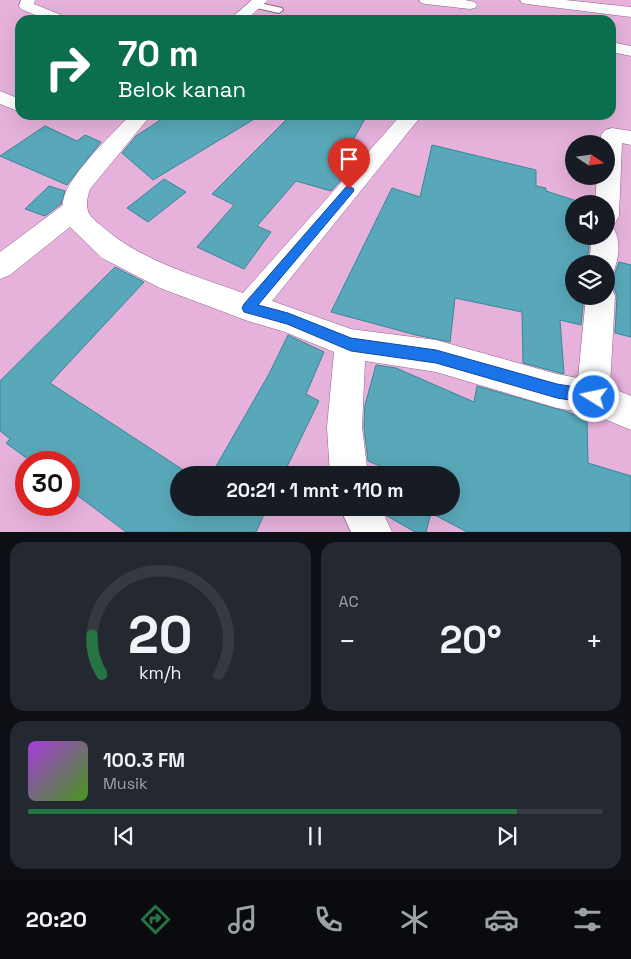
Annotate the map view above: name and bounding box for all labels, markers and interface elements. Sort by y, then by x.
text: 70 m [118,32,199,76]
icon: right [35,35,100,100]
text: Belok kanan [118,75,246,103]
north arrow [565,135,615,185]
map controls [565,135,615,305]
pin [328,138,370,189]
icon: arrive [335,145,363,173]
button: sound [565,195,615,245]
button: layers [565,255,615,305]
position arrow [567,370,619,422]
speed limit sign: 30 [15,451,80,516]
text: 20:21 · 1 mnt · 110 m [226,478,404,503]
text: AC [339,591,359,612]
text: 20 [128,602,193,668]
text: 20° [440,616,502,664]
text: − [339,623,356,659]
text: + [586,623,603,659]
text: km/h [139,661,182,684]
text: 100.3 FM [103,748,185,773]
text: Musik [103,773,148,794]
icon: previous [110,822,138,850]
icon: pause [301,822,329,850]
icon: next [493,822,521,850]
icon: directions [138,902,173,937]
icon: music [225,902,260,937]
icon: phone [311,902,346,937]
icon: climate [397,902,432,937]
icon: car [484,902,519,937]
icon: filters [570,902,605,937]
text: 20:20 [26,905,87,933]

